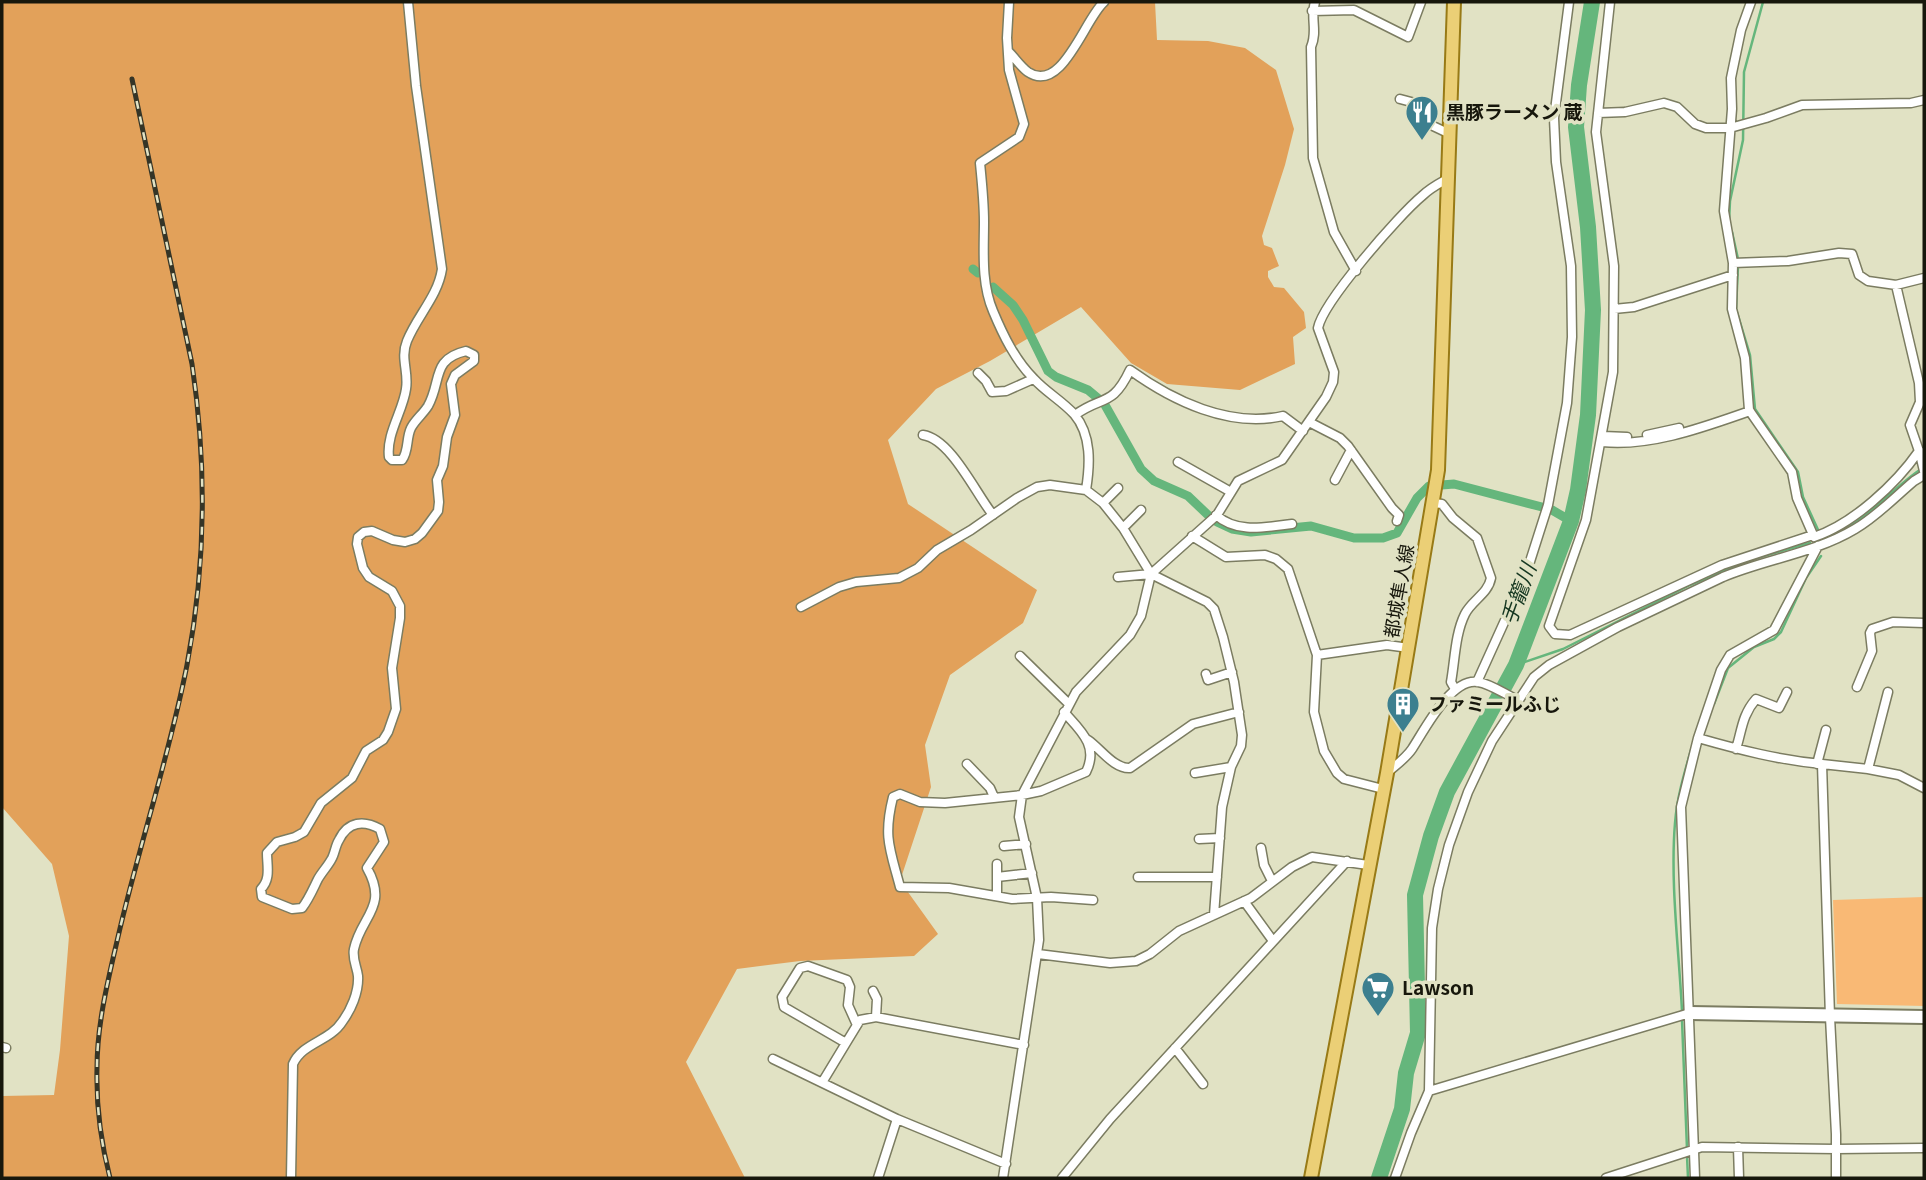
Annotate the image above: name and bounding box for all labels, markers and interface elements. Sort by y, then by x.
restaurant icon: 黒豚ラーメン 蔵 [1403,93,1441,142]
place label: 黒豚ラーメン 蔵 [1446,97,1583,124]
street label: 都城隼人線 [1376,542,1419,640]
water label: 手籠川 [1492,557,1543,628]
building icon: ファミールふじ [1384,685,1422,734]
place label: ファミールふじ [1428,689,1561,716]
supermarket icon: Lawson [1359,969,1397,1018]
place label: Lawson [1402,973,1474,1000]

